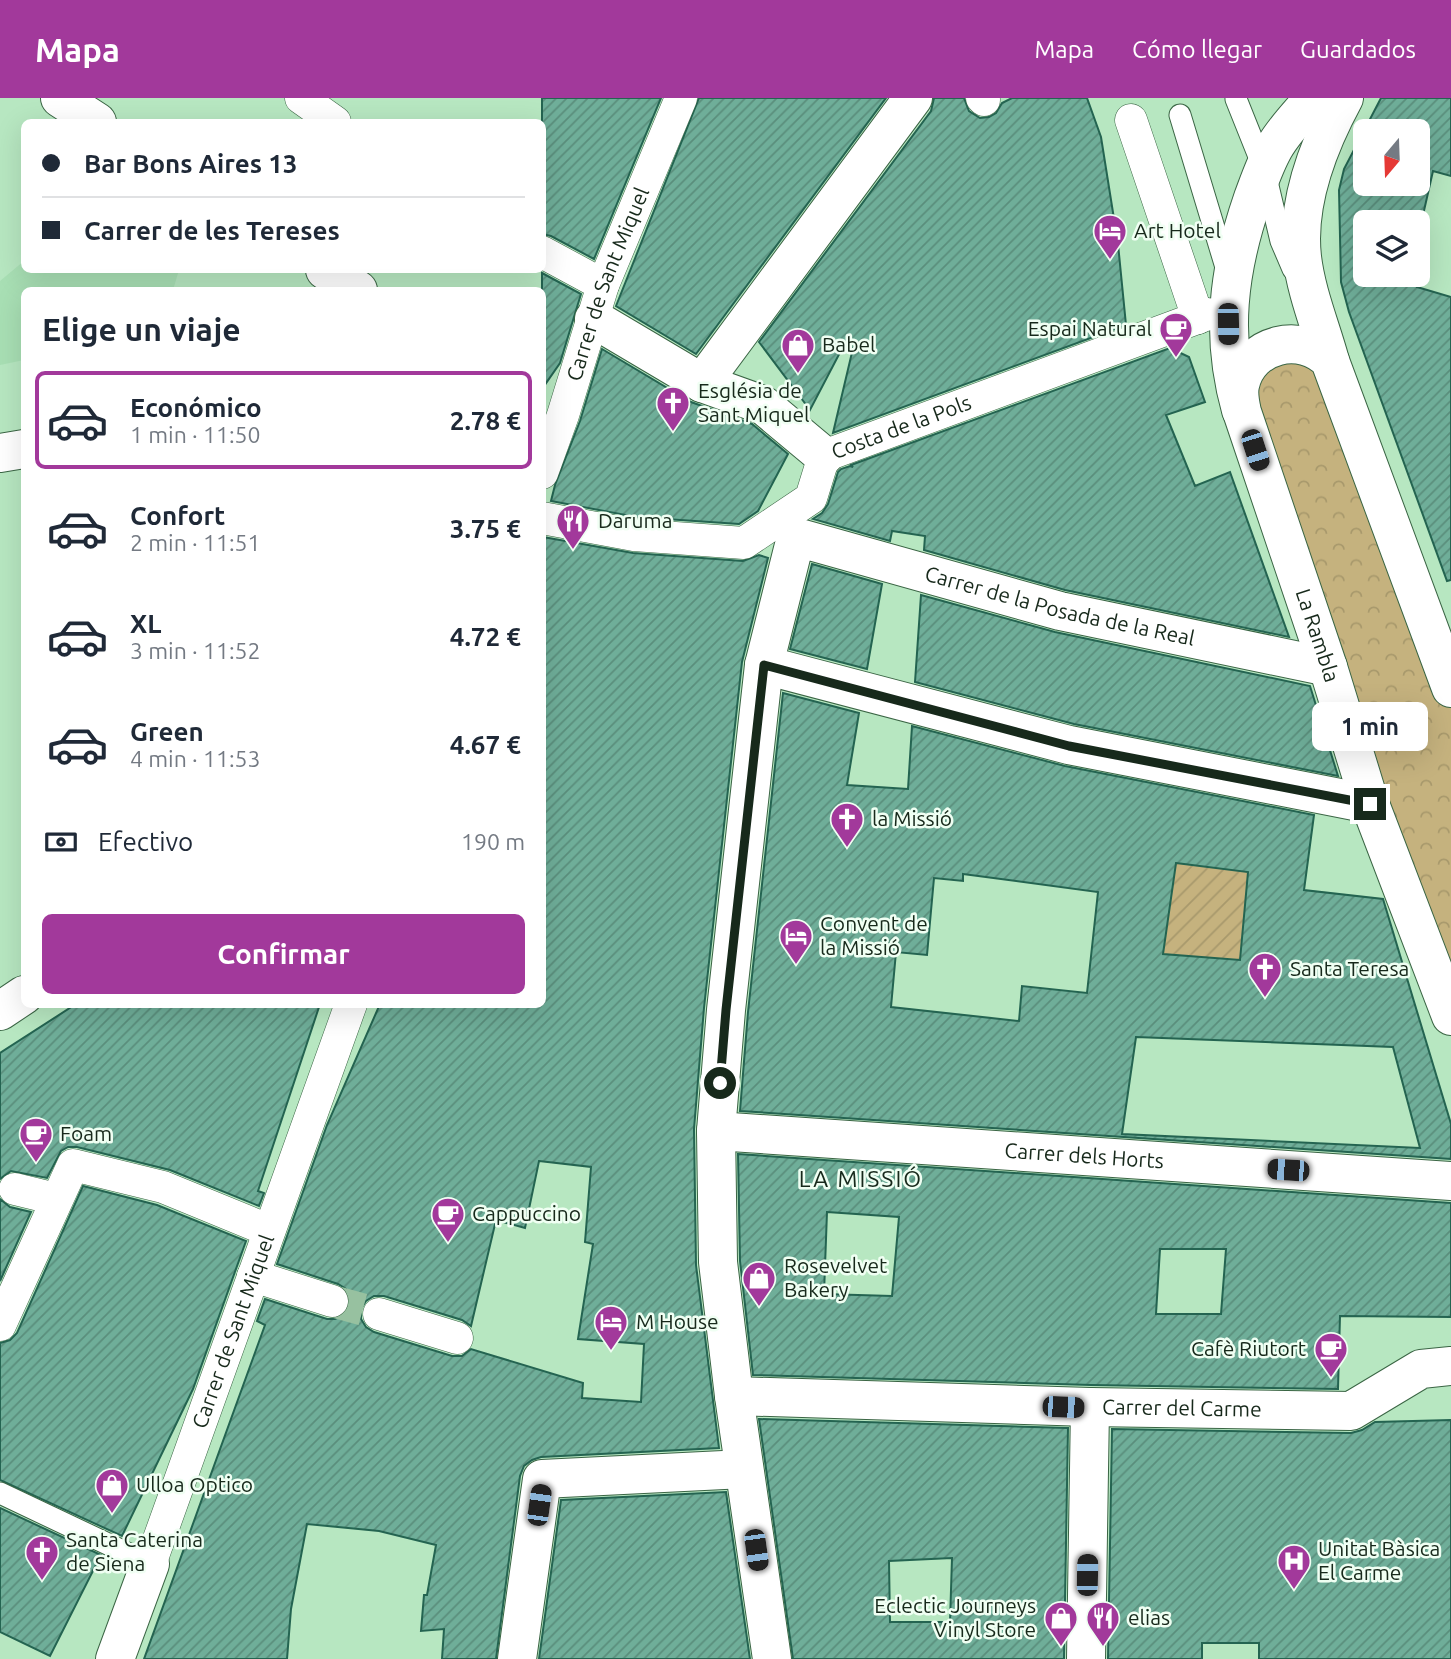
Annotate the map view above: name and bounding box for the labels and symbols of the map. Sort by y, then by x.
north arrow [1353,119,1430,196]
street label: Carrer de Sant Miquel [561,184,653,384]
hotel icon: Art Hotel [1091,212,1129,261]
place label: Art Hotel [1134,218,1221,242]
car [1218,303,1239,345]
cafe icon: Espai Natural [1157,310,1195,359]
place label: Espai Natural [1028,316,1152,340]
shop icon: Babel [779,326,817,375]
place label: Babel [822,332,876,356]
place label: Església de Sant Miquel [698,378,810,426]
church icon: Església de Sant Miquel [654,384,692,433]
street label: Costa de la Pols [828,390,974,463]
car [1239,427,1272,473]
restaurant icon: Daruma [554,502,592,551]
place label: Daruma [598,508,673,532]
street label: Carrer de la Posada de la Real [922,561,1197,650]
street label: La Rambla [1291,585,1345,685]
callout: 1 min [1312,702,1428,752]
route end [1354,788,1386,820]
church icon: la Missió [828,800,866,849]
place label: la Missió [872,806,952,830]
place label: Convent de la Missió [820,911,928,959]
hotel icon: Convent de la Missió [777,917,815,966]
church icon: Santa Teresa [1246,950,1284,999]
place label: Santa Teresa [1290,956,1409,980]
route start [704,1067,736,1099]
cafe icon: Foam [17,1115,55,1164]
place label: Foam [60,1121,112,1145]
street label: Carrer dels Horts [1004,1138,1165,1172]
car [1267,1158,1310,1182]
district label: LA MISSIÓ [799,1165,923,1191]
cafe icon: Cappuccino [429,1195,467,1244]
place label: Cappuccino [472,1201,581,1225]
street label: Carrer de Sant Miquel [187,1231,278,1431]
place label: Rosevelvet Bakery [784,1253,887,1301]
shop icon: Rosevelvet Bakery [740,1259,778,1308]
hotel icon: M House [592,1303,630,1352]
place label: M House [636,1309,719,1333]
cafe icon: Cafè Riutort [1312,1330,1350,1379]
place label: Cafè Riutort [1191,1336,1306,1360]
street label: Carrer del Carme [1102,1394,1262,1421]
car [1042,1396,1085,1418]
shop icon: Ulloa Optico [93,1466,131,1515]
place label: Ulloa Optico [136,1472,253,1496]
car [526,1483,553,1527]
place label: Santa Caterina de Siena [66,1527,203,1575]
car [743,1528,770,1572]
church icon: Santa Caterina de Siena [23,1533,61,1582]
place label: Unitat Bàsica El Carme [1318,1536,1440,1584]
hospital icon: Unitat Bàsica El Carme [1275,1542,1313,1591]
car [1077,1554,1098,1596]
place label: Eclectic Journeys Vinyl Store [874,1593,1036,1641]
shop icon: Eclectic Journeys Vinyl Store [1042,1599,1080,1648]
restaurant icon: elias [1084,1599,1122,1648]
place label: elias [1128,1605,1170,1629]

